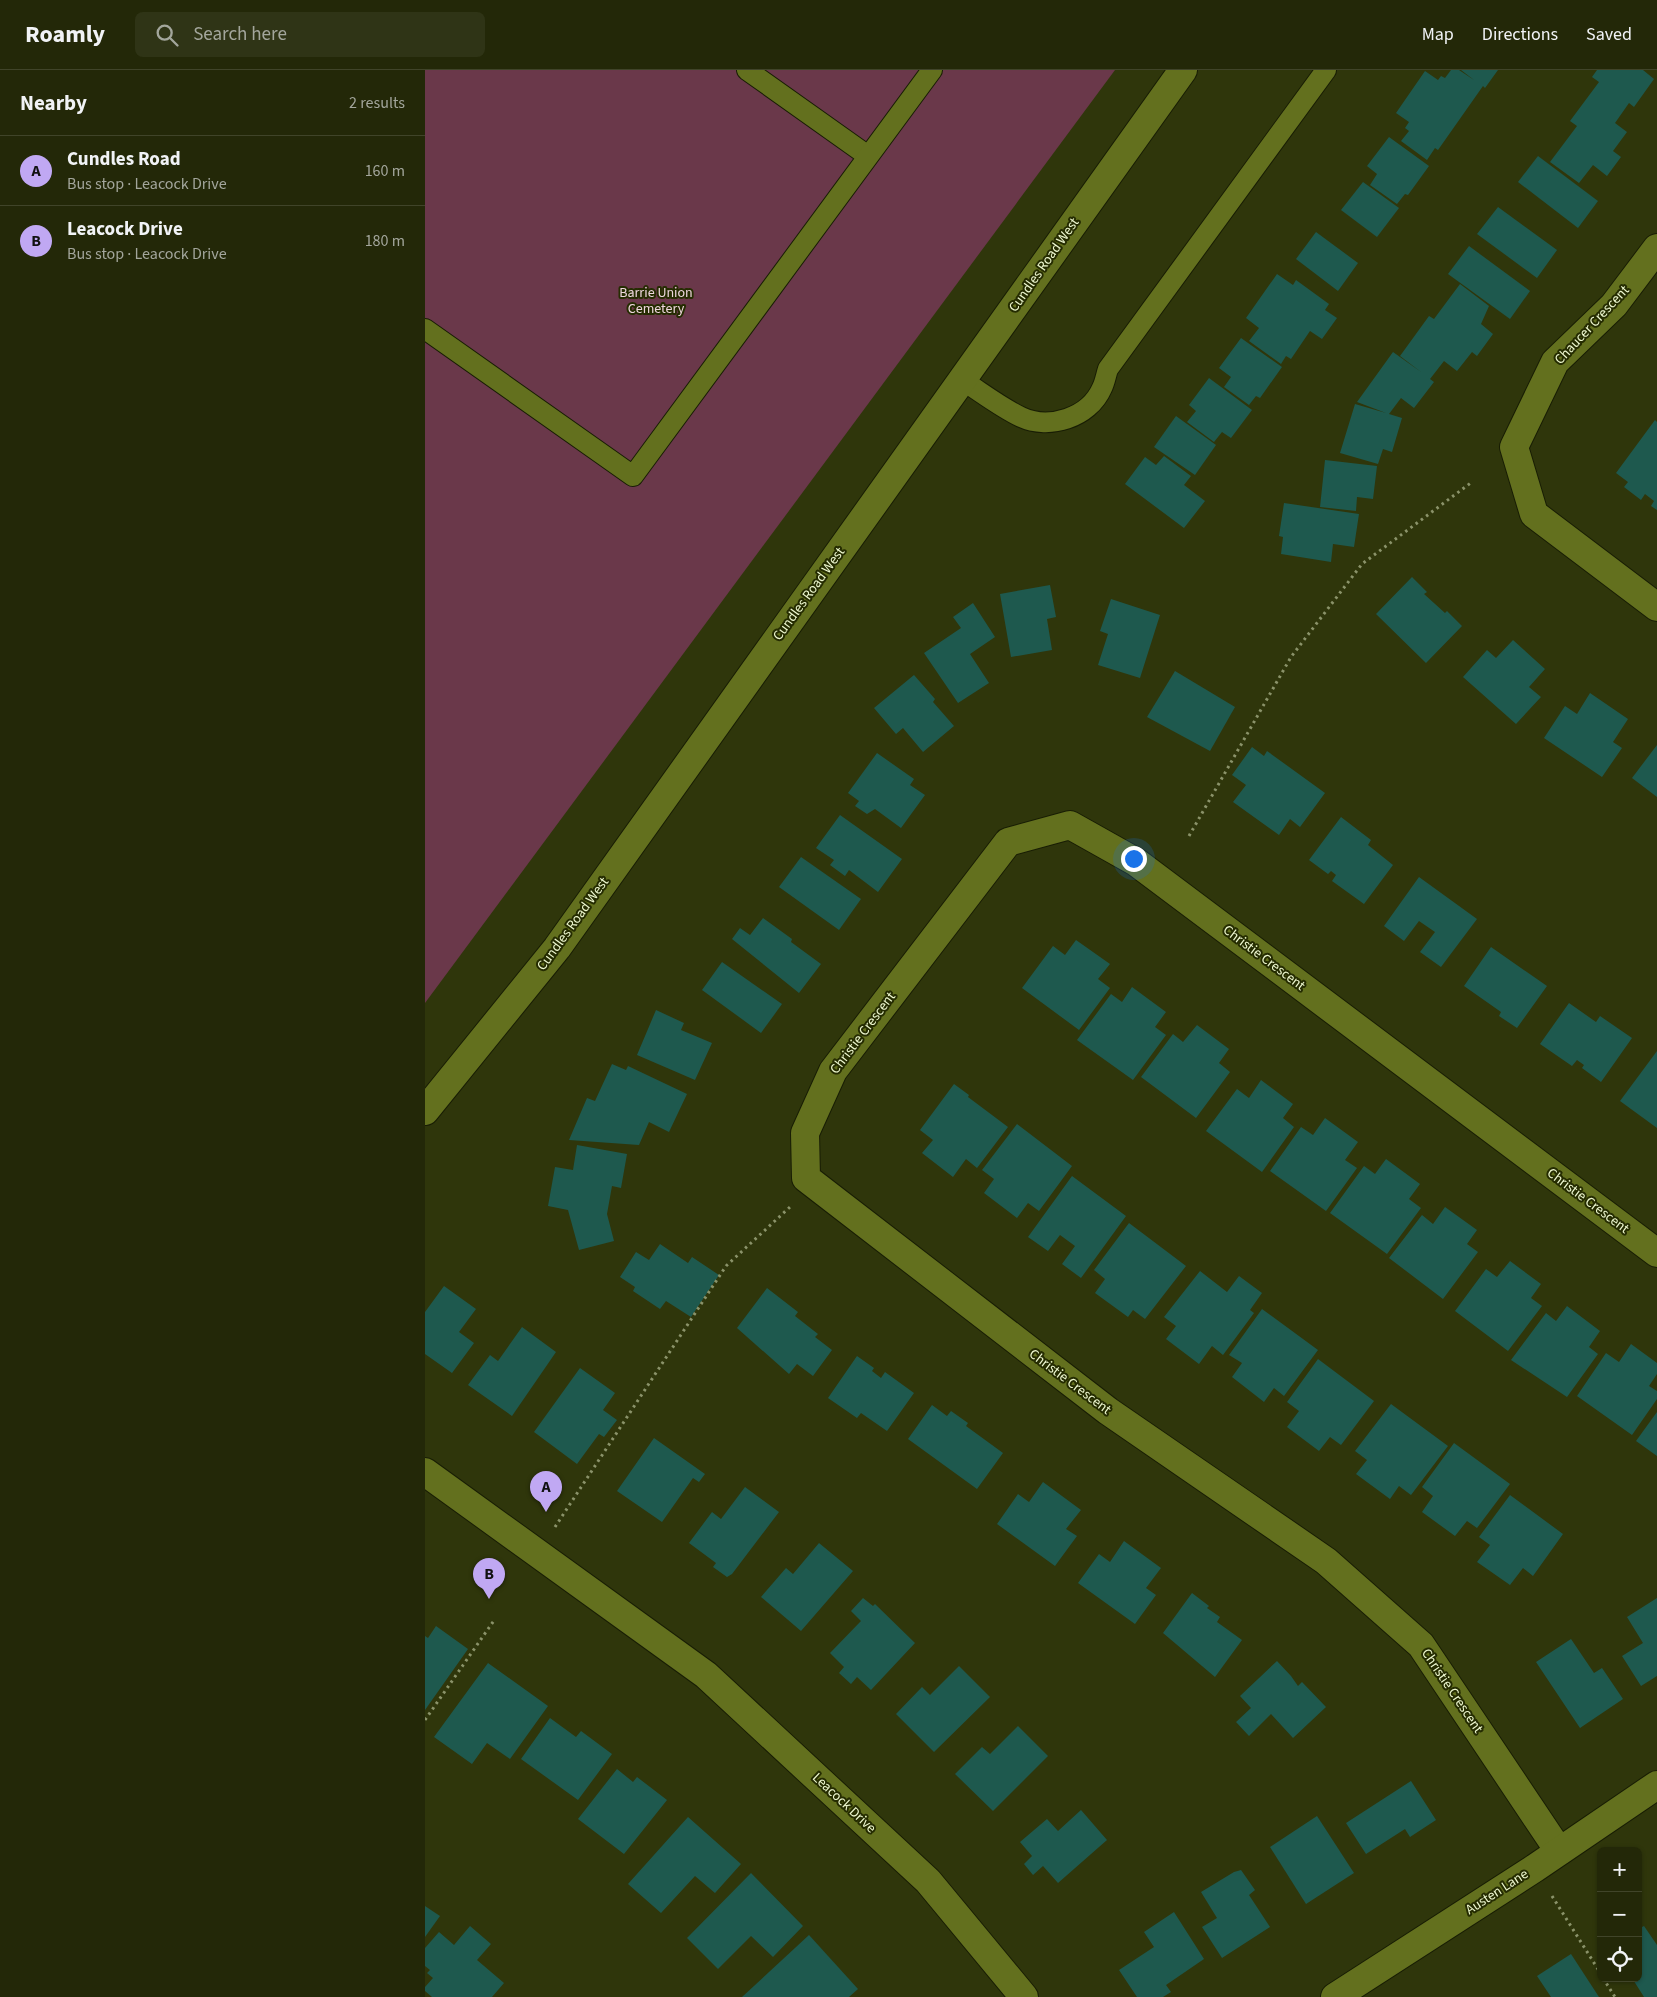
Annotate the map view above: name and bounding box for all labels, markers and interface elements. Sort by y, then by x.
search box [135,12,485,57]
text: Roamly [25,17,105,52]
icon: search [153,21,181,49]
text: Search here [193,21,287,48]
text: Map [1422,22,1454,47]
text: Directions [1482,22,1558,47]
text: Saved [1586,22,1632,47]
text: Nearby [20,88,87,118]
text: 2 results [349,92,405,114]
text: Cundles Road [67,146,181,173]
text: A [31,160,41,182]
text: 160 m [365,160,405,182]
text: Bus stop · Leacock Drive [67,173,227,195]
street label: Cundles Road West [1004,214,1084,316]
text: Leacock Drive [67,216,183,243]
text: B [31,230,41,252]
text: 180 m [365,230,405,252]
text: Bus stop · Leacock Drive [67,243,227,265]
street label: Chaucer Crescent [1550,281,1634,369]
park label: Barrie Union Cemetery [619,283,693,319]
street label: Cundles Road West [768,543,850,645]
your location [1121,846,1147,872]
street label: Cundles Road West [532,873,614,975]
street label: Christie Crescent [1219,920,1310,996]
street label: Christie Crescent [825,987,901,1078]
street label: Christie Crescent [1543,1163,1634,1239]
street label: Christie Crescent [1025,1344,1116,1420]
pin: A [530,1471,562,1512]
pin: B [473,1558,505,1599]
street label: Christie Crescent [1416,1645,1488,1738]
street label: Leacock Drive [808,1768,880,1838]
map controls [1597,1847,1642,1982]
button: + [1597,1847,1642,1892]
street label: Austen Lane [1462,1864,1532,1920]
button: − [1597,1892,1642,1937]
button: locate [1597,1937,1642,1982]

